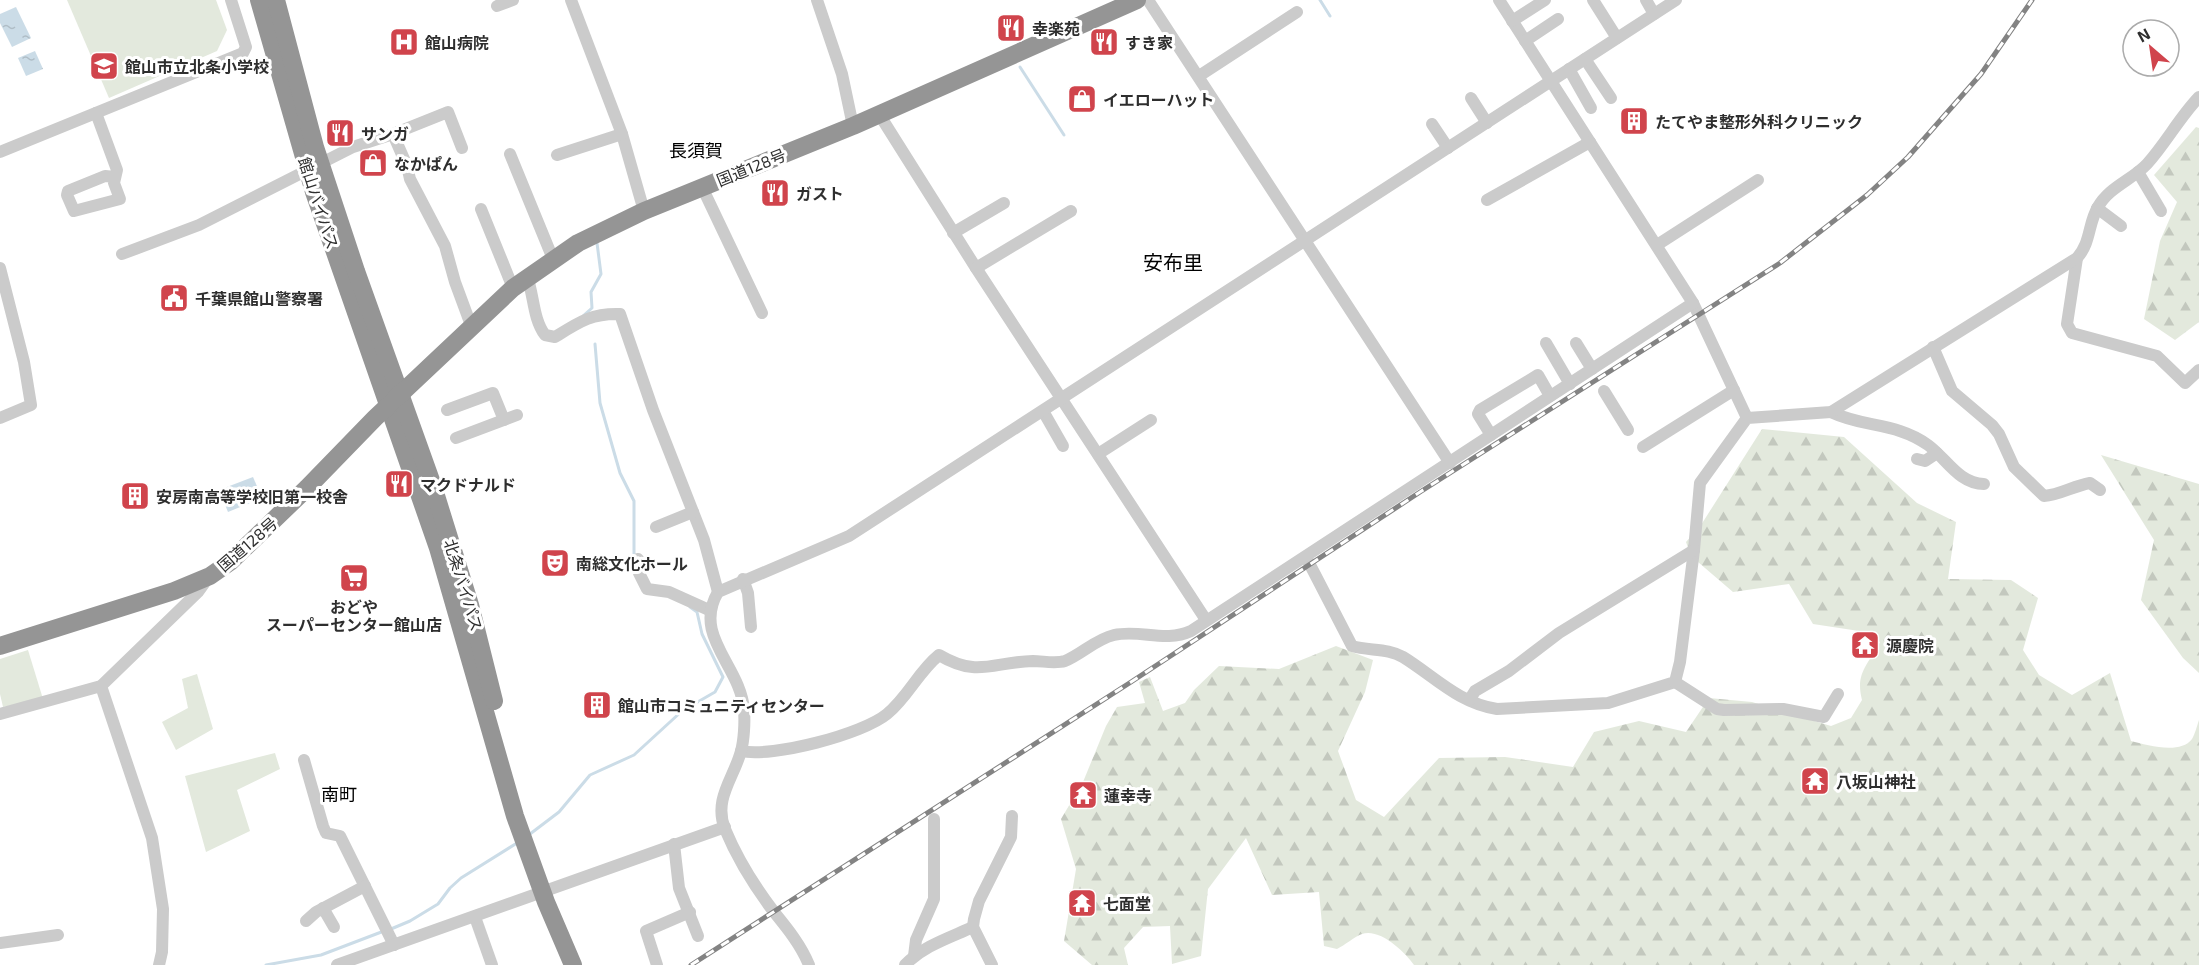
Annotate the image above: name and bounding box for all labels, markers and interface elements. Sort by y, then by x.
restaurant icon: 幸楽苑 [995,12,1027,44]
north arrow [2121,18,2181,78]
place label: 幸楽苑 [1032,19,1080,38]
text: N [2134,23,2153,46]
hospital icon: 館山病院 [388,26,420,58]
restaurant icon: すき家 [1088,26,1120,58]
place label: 館山病院 [425,33,489,52]
place label: すき家 [1125,33,1173,52]
school or university icon: 館山市立北条小学校 [88,50,120,82]
place label: 館山市立北条小学校 [125,57,269,76]
shop icon: イエローハット [1066,83,1098,115]
place label: イエローハット [1103,90,1215,109]
building icon: たてやま整形外科クリニック [1618,105,1650,137]
place label: たてやま整形外科クリニック [1655,112,1863,131]
restaurant icon: サンガ [324,117,356,149]
place label: サンガ [361,124,409,143]
district label: 長須賀 [669,139,723,161]
street label: 国道128号 [714,145,788,189]
shop icon: なかぱん [357,147,389,179]
place label: なかぱん [394,154,458,173]
street label: 館山バイパス [295,155,343,251]
restaurant icon: ガスト [759,177,791,209]
place label: ガスト [796,184,844,203]
district label: 安布里 [1143,250,1203,274]
public building icon: 千葉県館山警察署 [158,282,190,314]
place label: 千葉県館山警察署 [195,289,323,308]
restaurant icon: マクドナルド [383,468,415,500]
place label: マクドナルド [420,475,516,494]
building icon: 安房南高等学校旧第一校舎 [119,480,151,512]
place label: 安房南高等学校旧第一校舎 [156,487,348,506]
street label: 国道128号 [213,513,281,575]
street label: 北条バイパス [441,536,487,634]
theatre icon: 南総文化ホール [539,547,571,579]
place label: 南総文化ホール [576,554,688,573]
supermarket icon: おどや スーパーセンター館山店 [338,562,370,594]
place label: おどや スーパーセンター館山店 [266,597,442,634]
temple icon: 源慶院 [1849,629,1881,661]
place label: 源慶院 [1886,636,1934,655]
building icon: 館山市コミュニティセンター [581,689,613,721]
place label: 館山市コミュニティセンター [618,696,825,715]
temple icon: 八坂山神社 [1799,765,1831,797]
place label: 八坂山神社 [1836,772,1916,791]
temple icon: 蓮幸寺 [1067,779,1099,811]
district label: 南町 [321,783,357,805]
place label: 蓮幸寺 [1104,786,1152,805]
temple icon: 七面堂 [1066,887,1098,919]
place label: 七面堂 [1103,894,1151,913]

